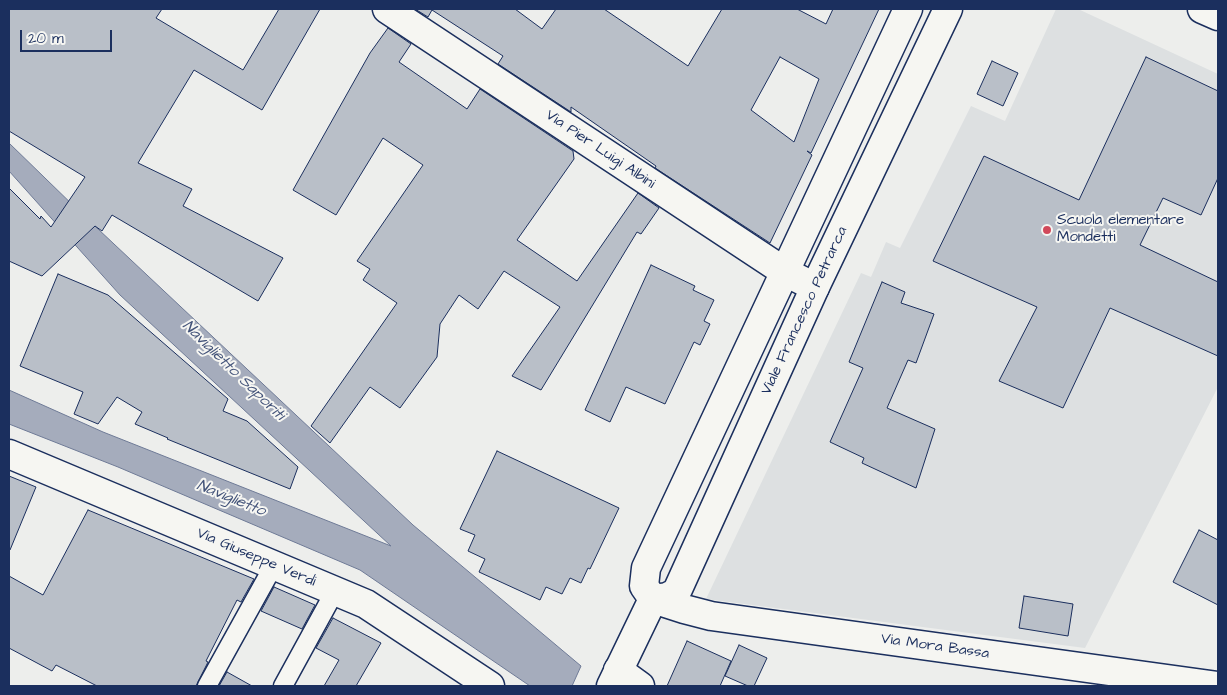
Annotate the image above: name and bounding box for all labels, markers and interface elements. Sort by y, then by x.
scale bar [22,20,115,52]
text: 20 m [28,28,64,49]
street label: Via Pier Luigi Albini [542,107,658,193]
place label: Scuola elementare Mondetti [1057,212,1184,247]
street label: Viale Francesco Petrarca [758,224,852,398]
marker: Scuola elementare Mondetti [1041,224,1053,236]
water label: Naviglietto Saporiti [178,317,288,425]
water label: Naviglietto [194,476,268,522]
street label: Via Giuseppe Verdi [194,525,318,591]
street label: Via Mora Bassa [880,630,990,664]

